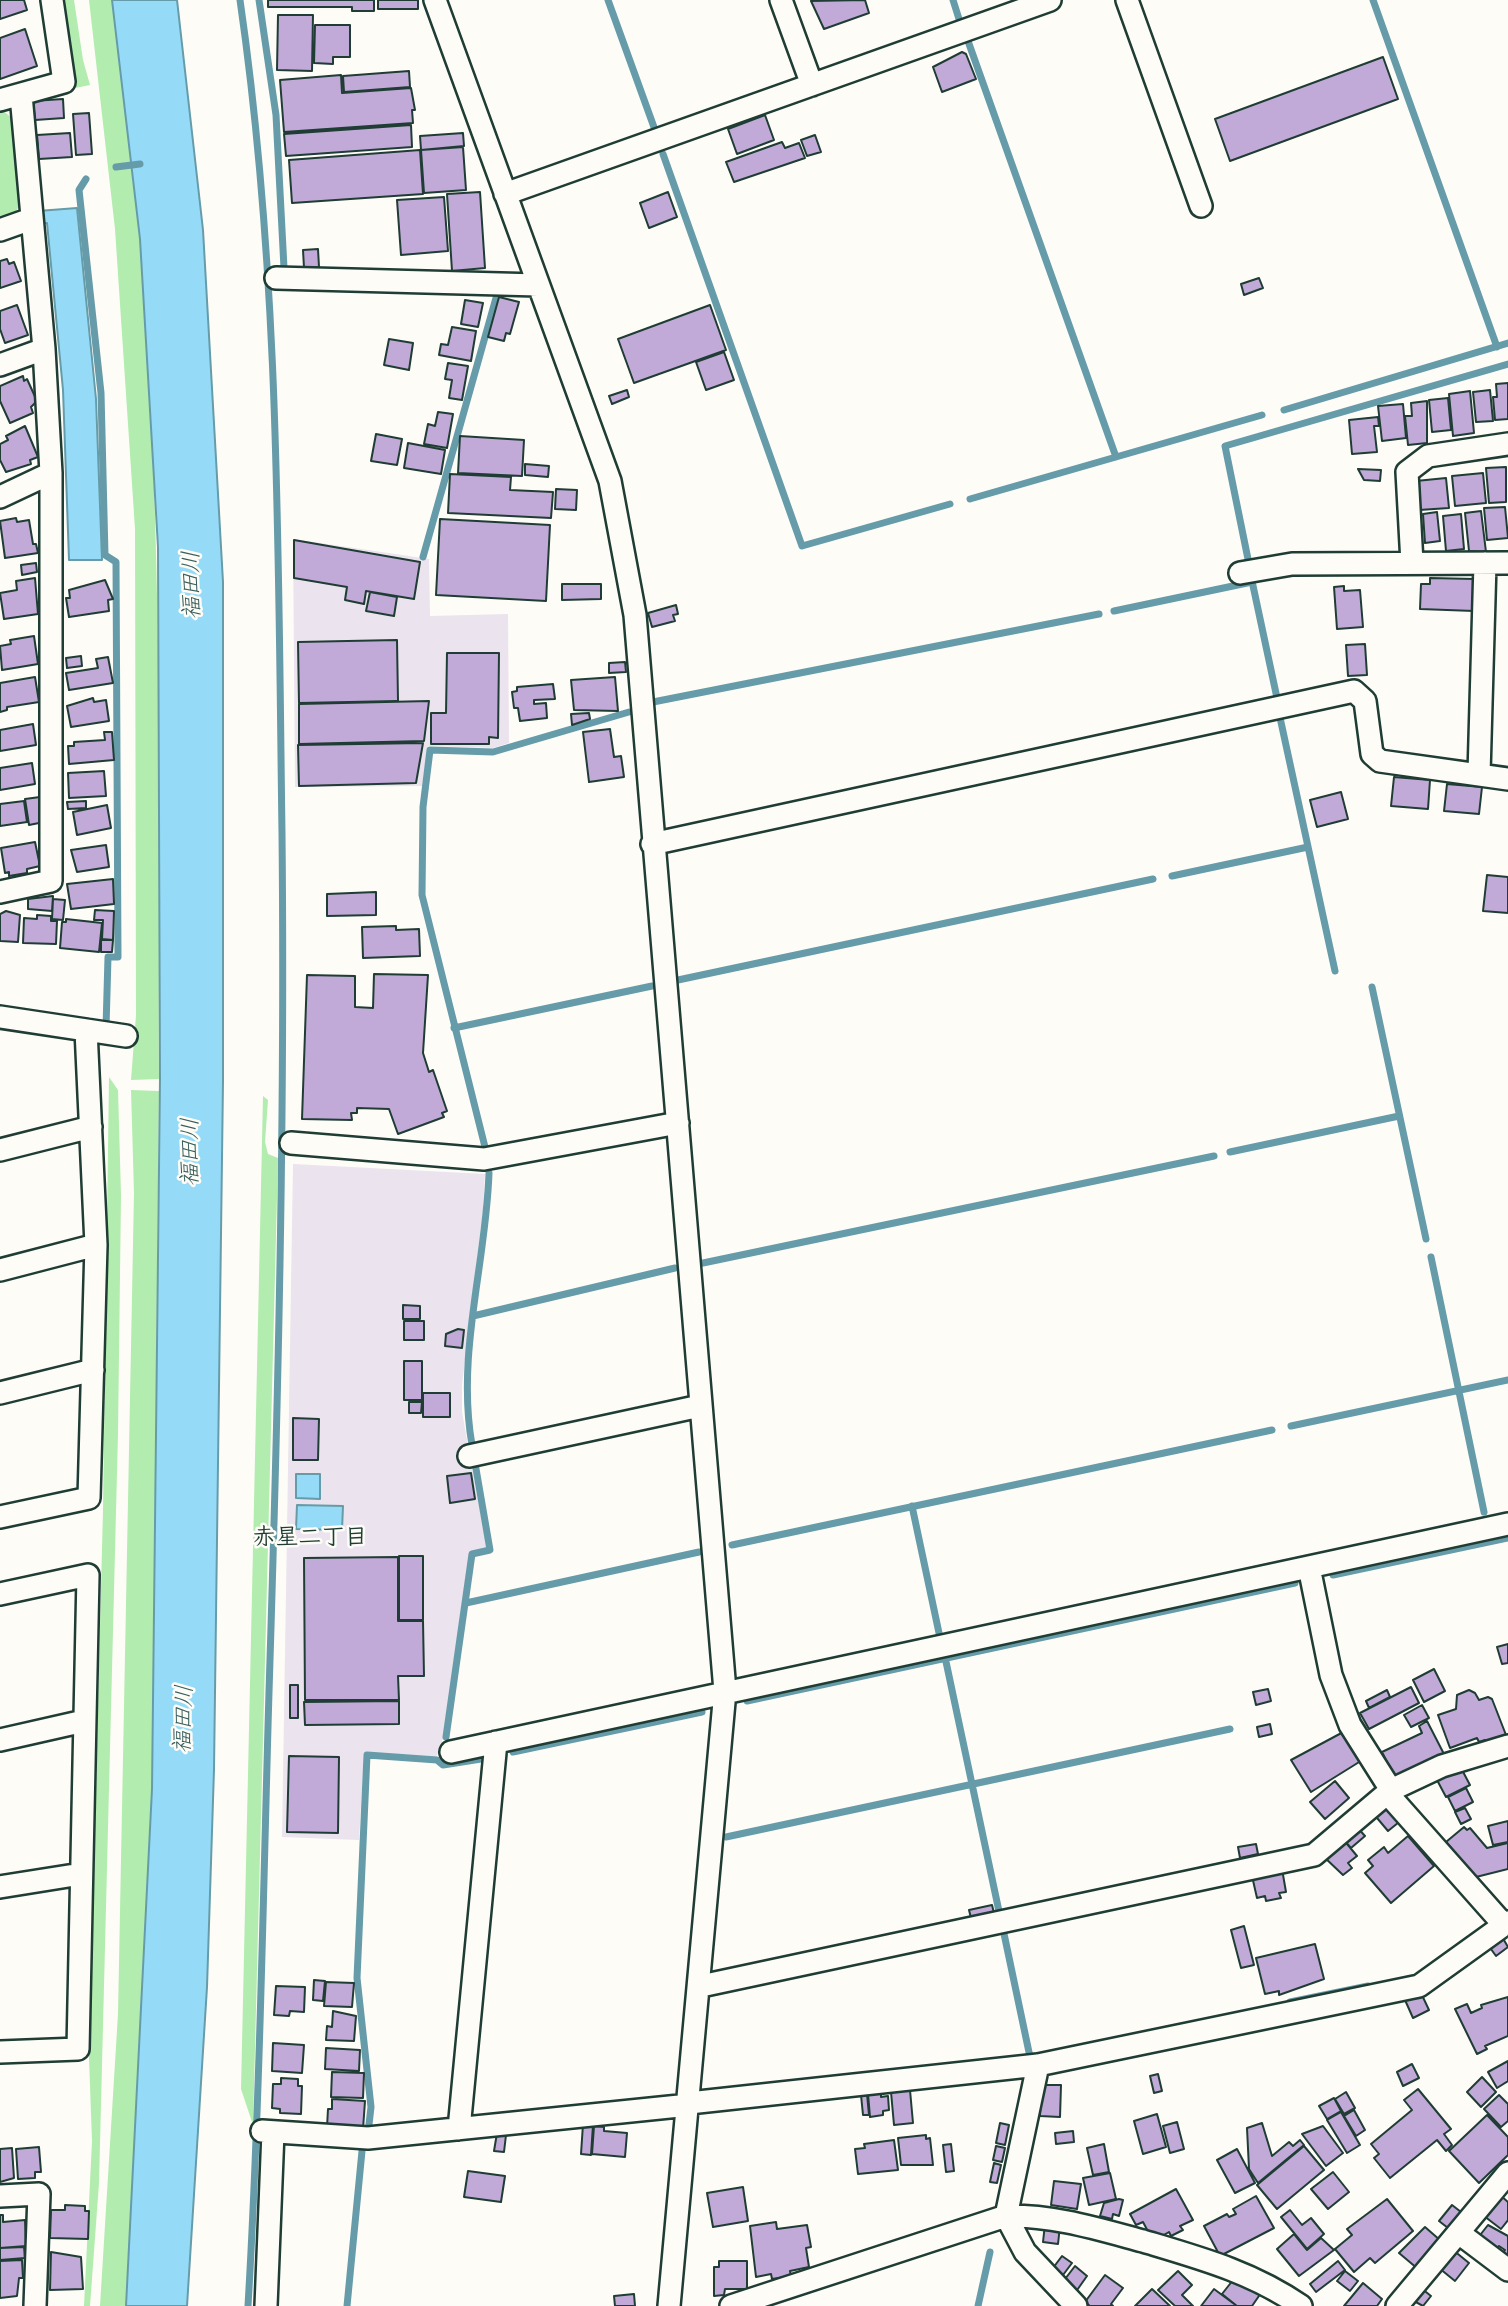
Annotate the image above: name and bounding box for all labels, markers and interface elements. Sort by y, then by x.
water label: 福田川 [178,550,206,620]
water label: 福田川 [177,1118,205,1186]
district label: 赤星二丁目 [253,1524,367,1552]
water label: 福田川 [169,1684,199,1754]

